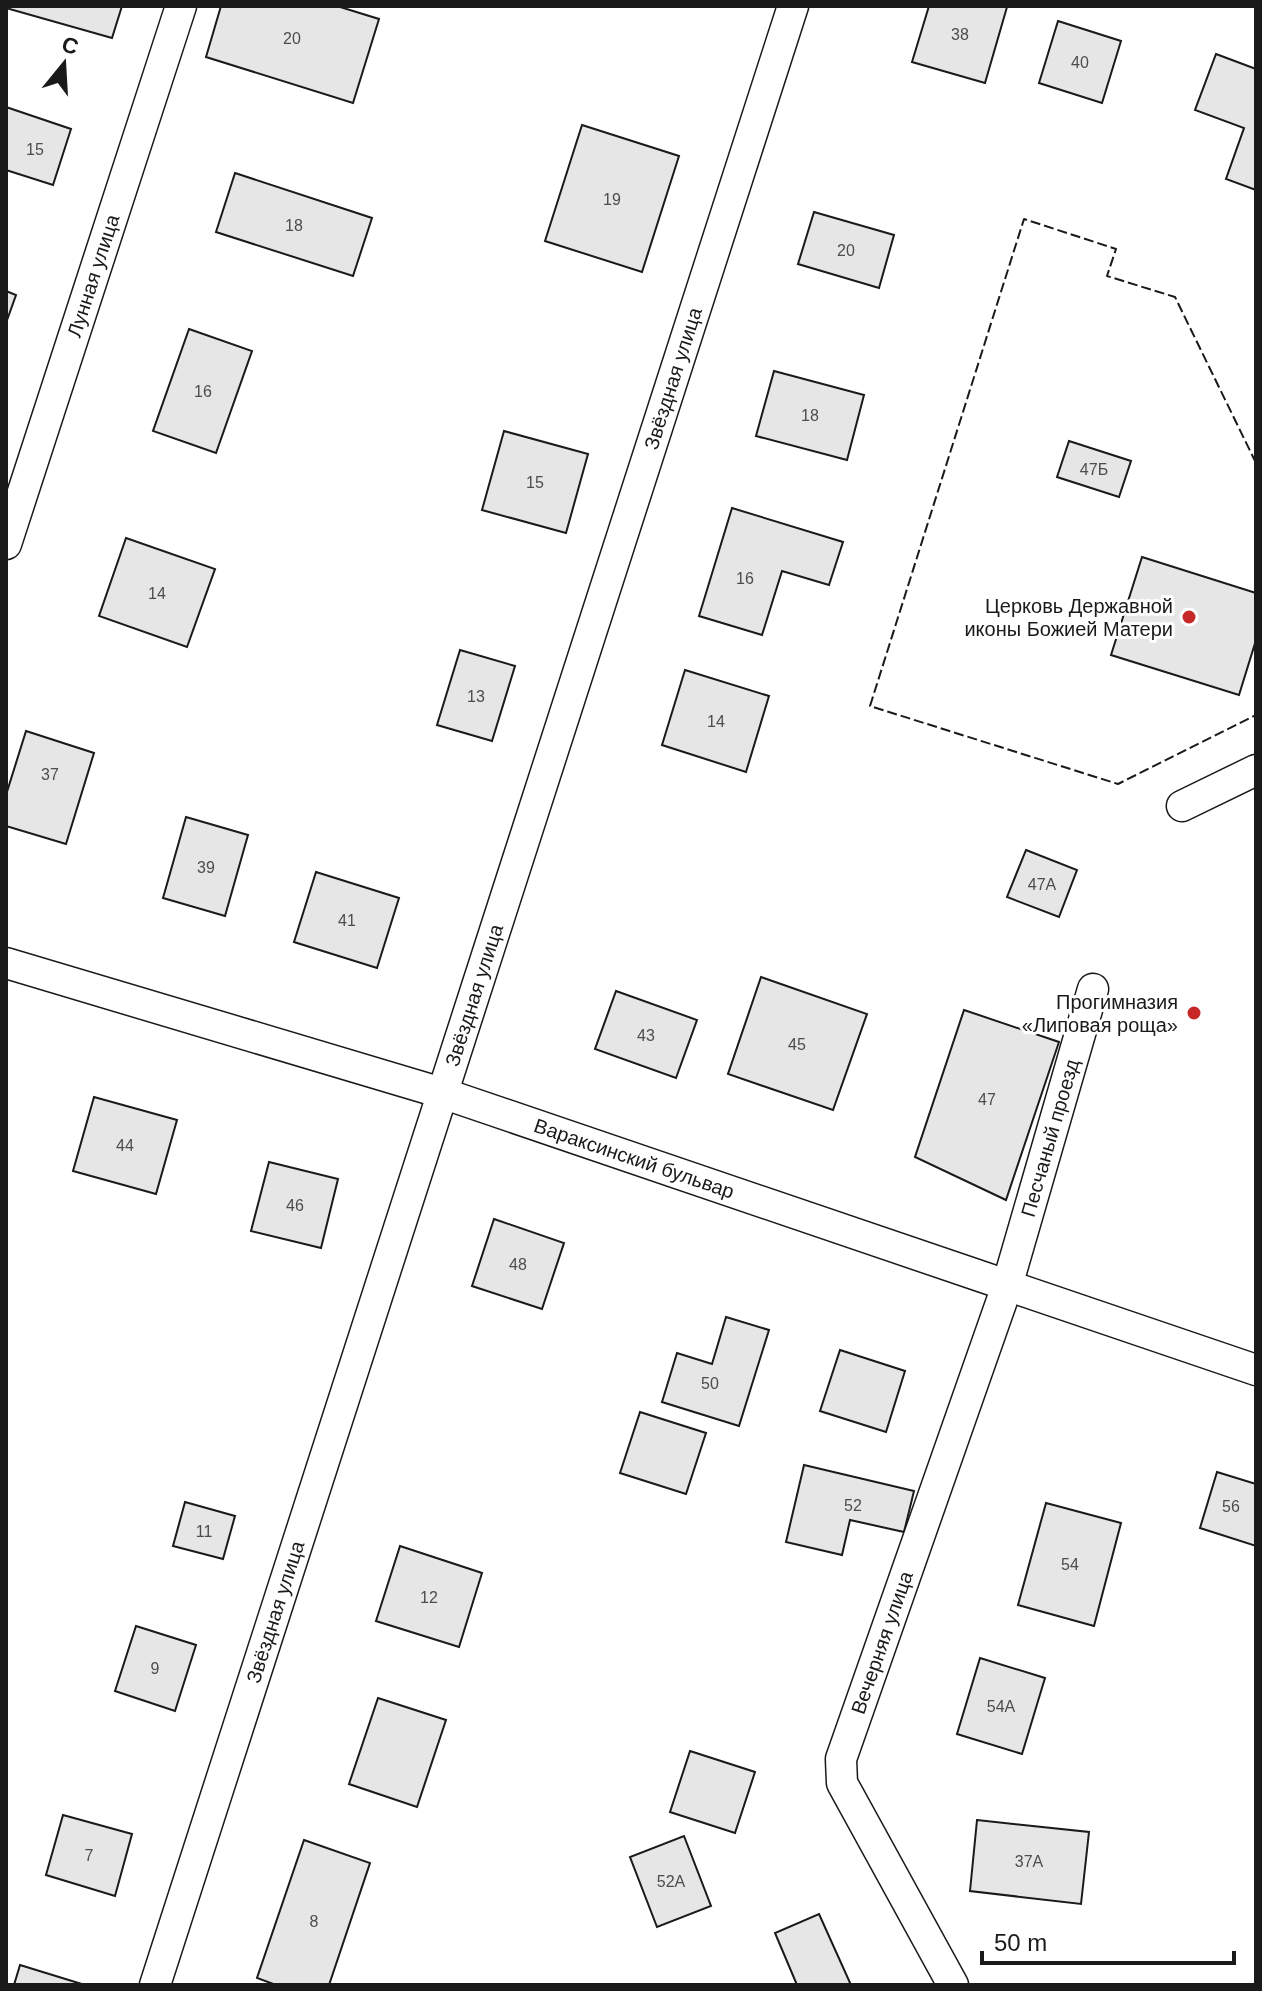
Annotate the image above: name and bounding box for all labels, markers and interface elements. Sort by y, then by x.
north arrow [24,24,104,104]
house number: 38 [951,26,969,43]
house number: 20 [283,30,301,47]
text: С [59,31,82,60]
house number: 40 [1071,54,1089,71]
house number: 15 [26,141,44,158]
house number: 19 [603,191,621,208]
street label: Лунная улица [63,211,124,340]
house number: 18 [285,217,303,234]
house number: 20 [837,242,855,259]
street label: Звёздная улица [640,304,706,452]
house number: 16 [194,383,212,400]
house number: 18 [801,407,819,424]
house number: 47Б [1080,461,1108,478]
house number: 15 [526,474,544,491]
house number: 16 [736,570,754,587]
house number: 14 [148,585,166,602]
place label: Церковь Державной иконы Божией Матери [964,595,1173,640]
marker: Церковь Державной иконы Божией Матери [1180,608,1198,626]
house number: 13 [467,688,485,705]
house number: 14 [707,713,725,730]
house number: 37 [41,766,59,783]
house number: 39 [197,859,215,876]
house number: 47А [1028,876,1057,893]
house number: 41 [338,912,356,929]
street label: Звёздная улица [441,921,508,1069]
place label: Прогимназия «Липовая роща» [1022,991,1178,1036]
marker: Прогимназия «Липовая роща» [1185,1004,1203,1022]
house number: 43 [637,1027,655,1044]
house number: 45 [788,1036,806,1053]
street label: Песчаный проезд [1017,1056,1083,1219]
house number: 47 [978,1091,996,1108]
street label: Вараксинский бульвар [531,1114,737,1203]
house number: 44 [116,1137,134,1154]
house number: 46 [286,1197,304,1214]
house number: 48 [509,1256,527,1273]
house number: 50 [701,1375,719,1392]
house number: 52 [844,1497,862,1514]
house number: 56 [1222,1498,1240,1515]
house number: 11 [196,1523,212,1540]
street label: Звёздная улица [242,1537,309,1686]
house number: 54 [1061,1556,1079,1573]
street label: Вечерняя улица [847,1567,917,1717]
house number: 12 [420,1589,438,1606]
house number: 9 [151,1660,160,1677]
house number: 54А [987,1698,1016,1715]
house number: 7 [85,1847,94,1864]
house number: 37А [1015,1853,1044,1870]
house number: 52А [657,1873,686,1890]
house number: 8 [310,1913,319,1930]
scale bar [982,1915,1234,1965]
text: 50 m [994,1929,1047,1956]

